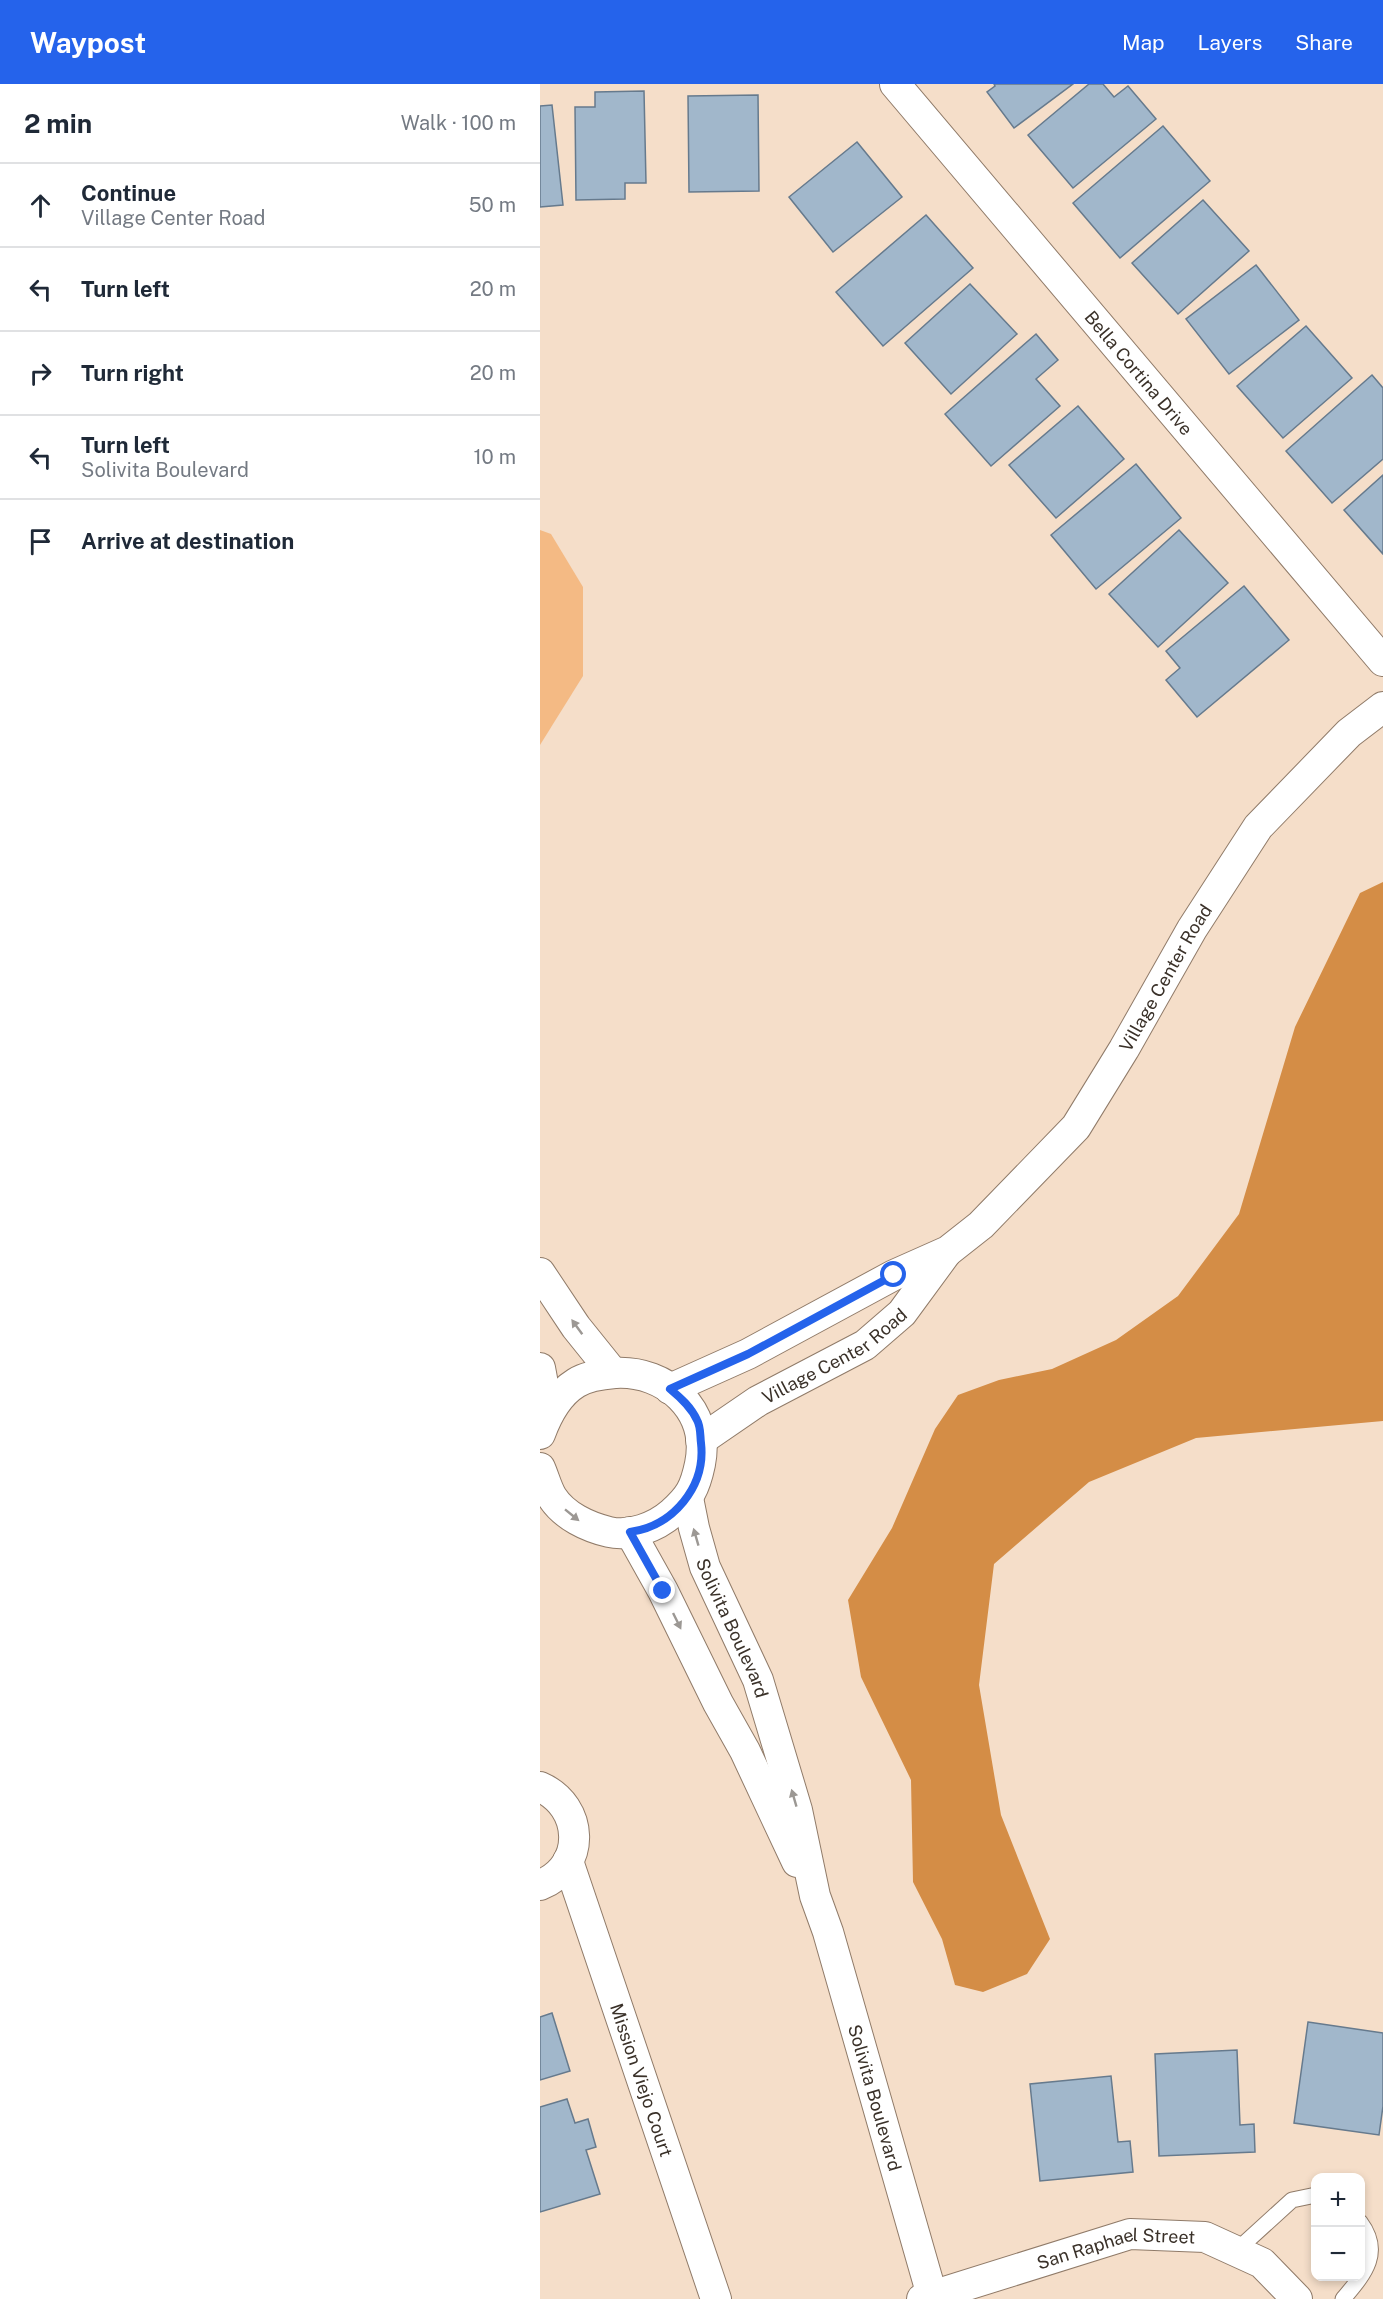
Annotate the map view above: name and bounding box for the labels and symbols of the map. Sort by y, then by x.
street label: Bella Cortina Drive [1081,306,1197,439]
street label: Village Center Road [1114,900,1216,1055]
route start [880,1261,906,1287]
street label: Village Center Road [758,1304,911,1408]
one-way arrow [571,1320,583,1335]
one-way arrow [564,1509,579,1521]
one-way arrow [691,1528,700,1546]
street label: Solivita Boulevard [693,1556,773,1700]
route end [649,1577,675,1603]
one-way arrow [673,1612,682,1629]
one-way arrow [789,1789,798,1807]
street label: Mission Viejo Court [606,2000,678,2159]
street label: Solivita Boulevard [844,2022,906,2173]
street label: San Raphael Street [1034,2223,1196,2273]

